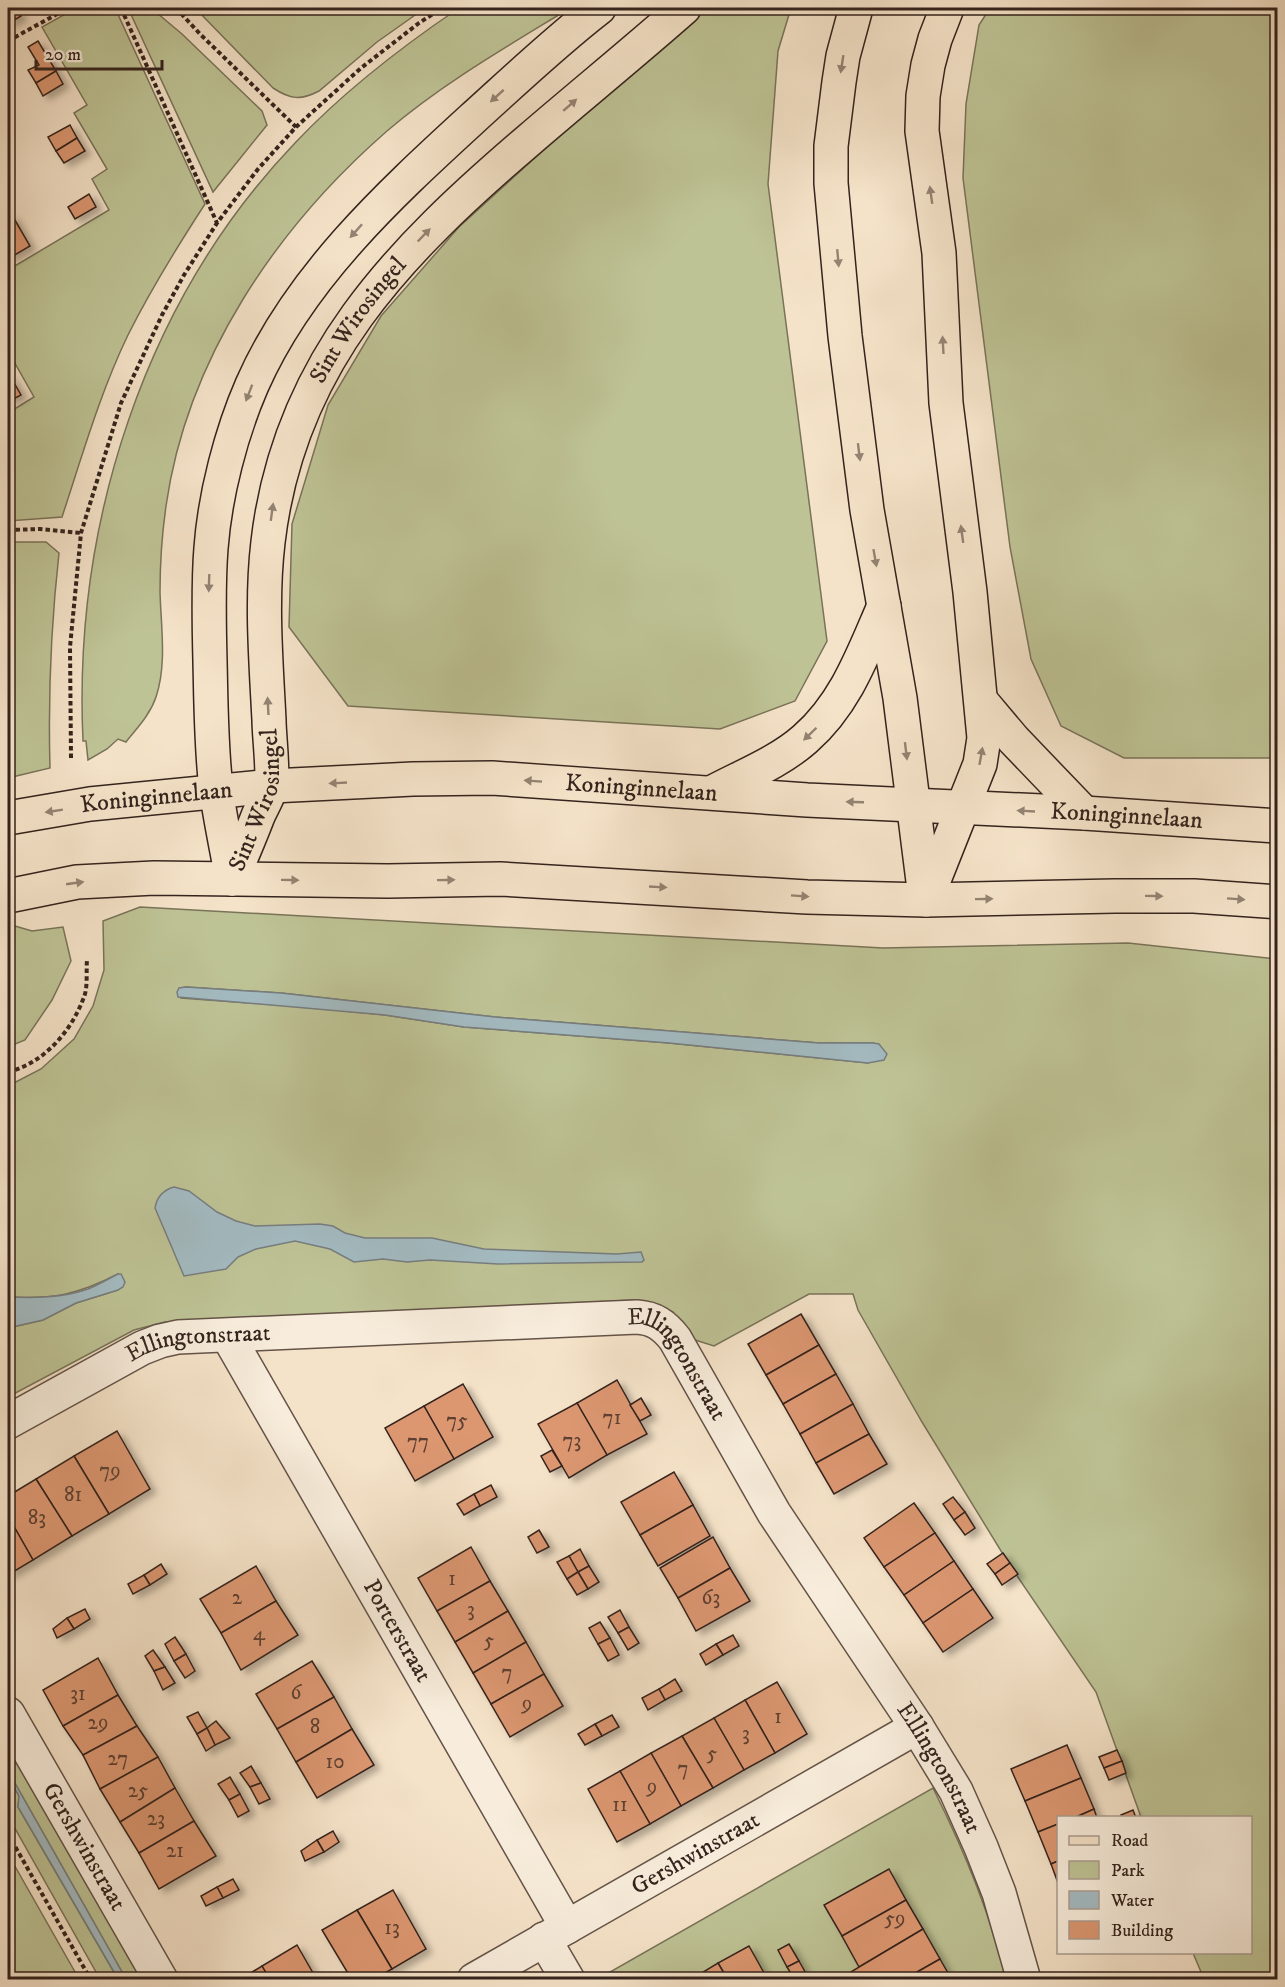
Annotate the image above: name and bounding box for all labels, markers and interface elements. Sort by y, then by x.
scale bar [36,33,162,71]
text: 20 m [45,44,81,66]
one-way arrow [837,55,846,74]
one-way arrow [490,89,505,102]
one-way arrow [562,99,577,112]
one-way arrow [926,185,935,204]
one-way arrow [349,224,363,239]
one-way arrow [417,228,430,243]
one-way arrow [833,249,843,268]
street label: Sint Wirosingel [303,250,413,389]
one-way arrow [939,335,948,354]
one-way arrow [244,384,253,402]
one-way arrow [855,443,864,462]
one-way arrow [267,502,276,521]
one-way arrow [958,525,967,544]
one-way arrow [871,549,880,568]
one-way arrow [205,573,214,592]
one-way arrow [264,697,273,716]
street label: Sint Wirosingel [222,727,287,876]
one-way arrow [802,727,817,741]
one-way arrow [902,742,911,761]
one-way arrow [977,747,986,766]
street label: Koninginnelaan [564,768,719,809]
street label: Koninginnelaan [78,775,234,820]
one-way arrow [523,776,542,785]
one-way arrow [328,778,347,787]
street label: Koninginnelaan [1050,796,1204,836]
one-way arrow [846,797,865,806]
one-way arrow [44,806,63,815]
one-way arrow [1016,806,1035,815]
one-way arrow [281,875,300,885]
one-way arrow [437,875,456,885]
one-way arrow [65,879,84,888]
one-way arrow [649,883,668,892]
one-way arrow [791,891,810,901]
one-way arrow [1145,891,1164,901]
one-way arrow [975,894,994,904]
one-way arrow [1226,894,1245,904]
street label: Ellingtonstraat [627,1302,733,1426]
street label: Ellingtonstraat [120,1318,271,1369]
house number: 71 [603,1405,621,1431]
house number: 75 [446,1408,468,1434]
house number: 73 [563,1428,581,1454]
house number: 77 [407,1429,429,1455]
house number: 79 [99,1458,121,1484]
house number: 81 [64,1482,82,1508]
house number: 83 [28,1505,46,1531]
house number: 1 [448,1566,456,1592]
street label: Porterstraat [356,1574,439,1688]
house number: 2 [232,1585,243,1611]
house number: 63 [702,1585,720,1611]
house number: 3 [467,1597,475,1623]
house number: 4 [253,1621,266,1647]
house number: 5 [484,1628,494,1654]
house number: 7 [501,1660,513,1686]
house number: 6 [291,1680,303,1706]
house number: 31 [70,1681,86,1707]
house number: 9 [521,1691,532,1717]
street label: Ellingtonstraat [890,1697,988,1838]
house number: 1 [774,1704,782,1730]
house number: 29 [88,1710,108,1736]
house number: 8 [310,1714,320,1740]
house number: 3 [742,1721,750,1747]
house number: 5 [707,1741,717,1767]
house number: 27 [108,1746,128,1772]
house number: 10 [326,1749,344,1775]
house number: 7 [677,1756,689,1782]
house number: 9 [646,1774,657,1800]
street label: Gershwinstraat [36,1777,133,1916]
house number: 25 [128,1778,148,1804]
house number: 11 [612,1792,628,1818]
street label: Gershwinstraat [626,1805,765,1902]
house number: 23 [147,1806,165,1832]
legend [1057,1816,1252,1954]
text: Road [1111,1830,1148,1852]
house number: 21 [166,1838,184,1864]
text: Park [1111,1860,1145,1882]
text: Water [1110,1890,1154,1912]
house number: 59 [885,1906,905,1932]
house number: 13 [384,1915,400,1941]
text: Building [1111,1920,1173,1942]

